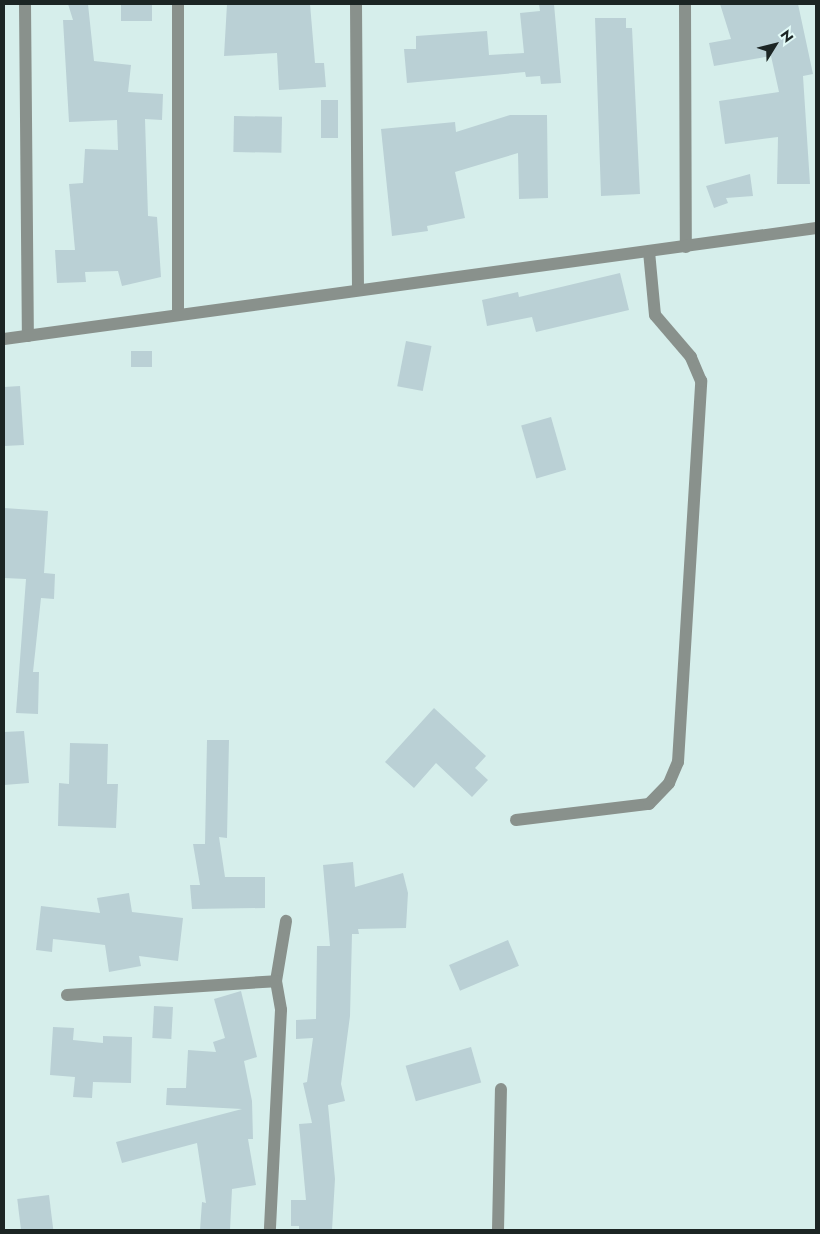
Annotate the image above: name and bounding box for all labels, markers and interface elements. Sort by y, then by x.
north arrow [750,20,800,70]
text: N [776,26,798,47]

